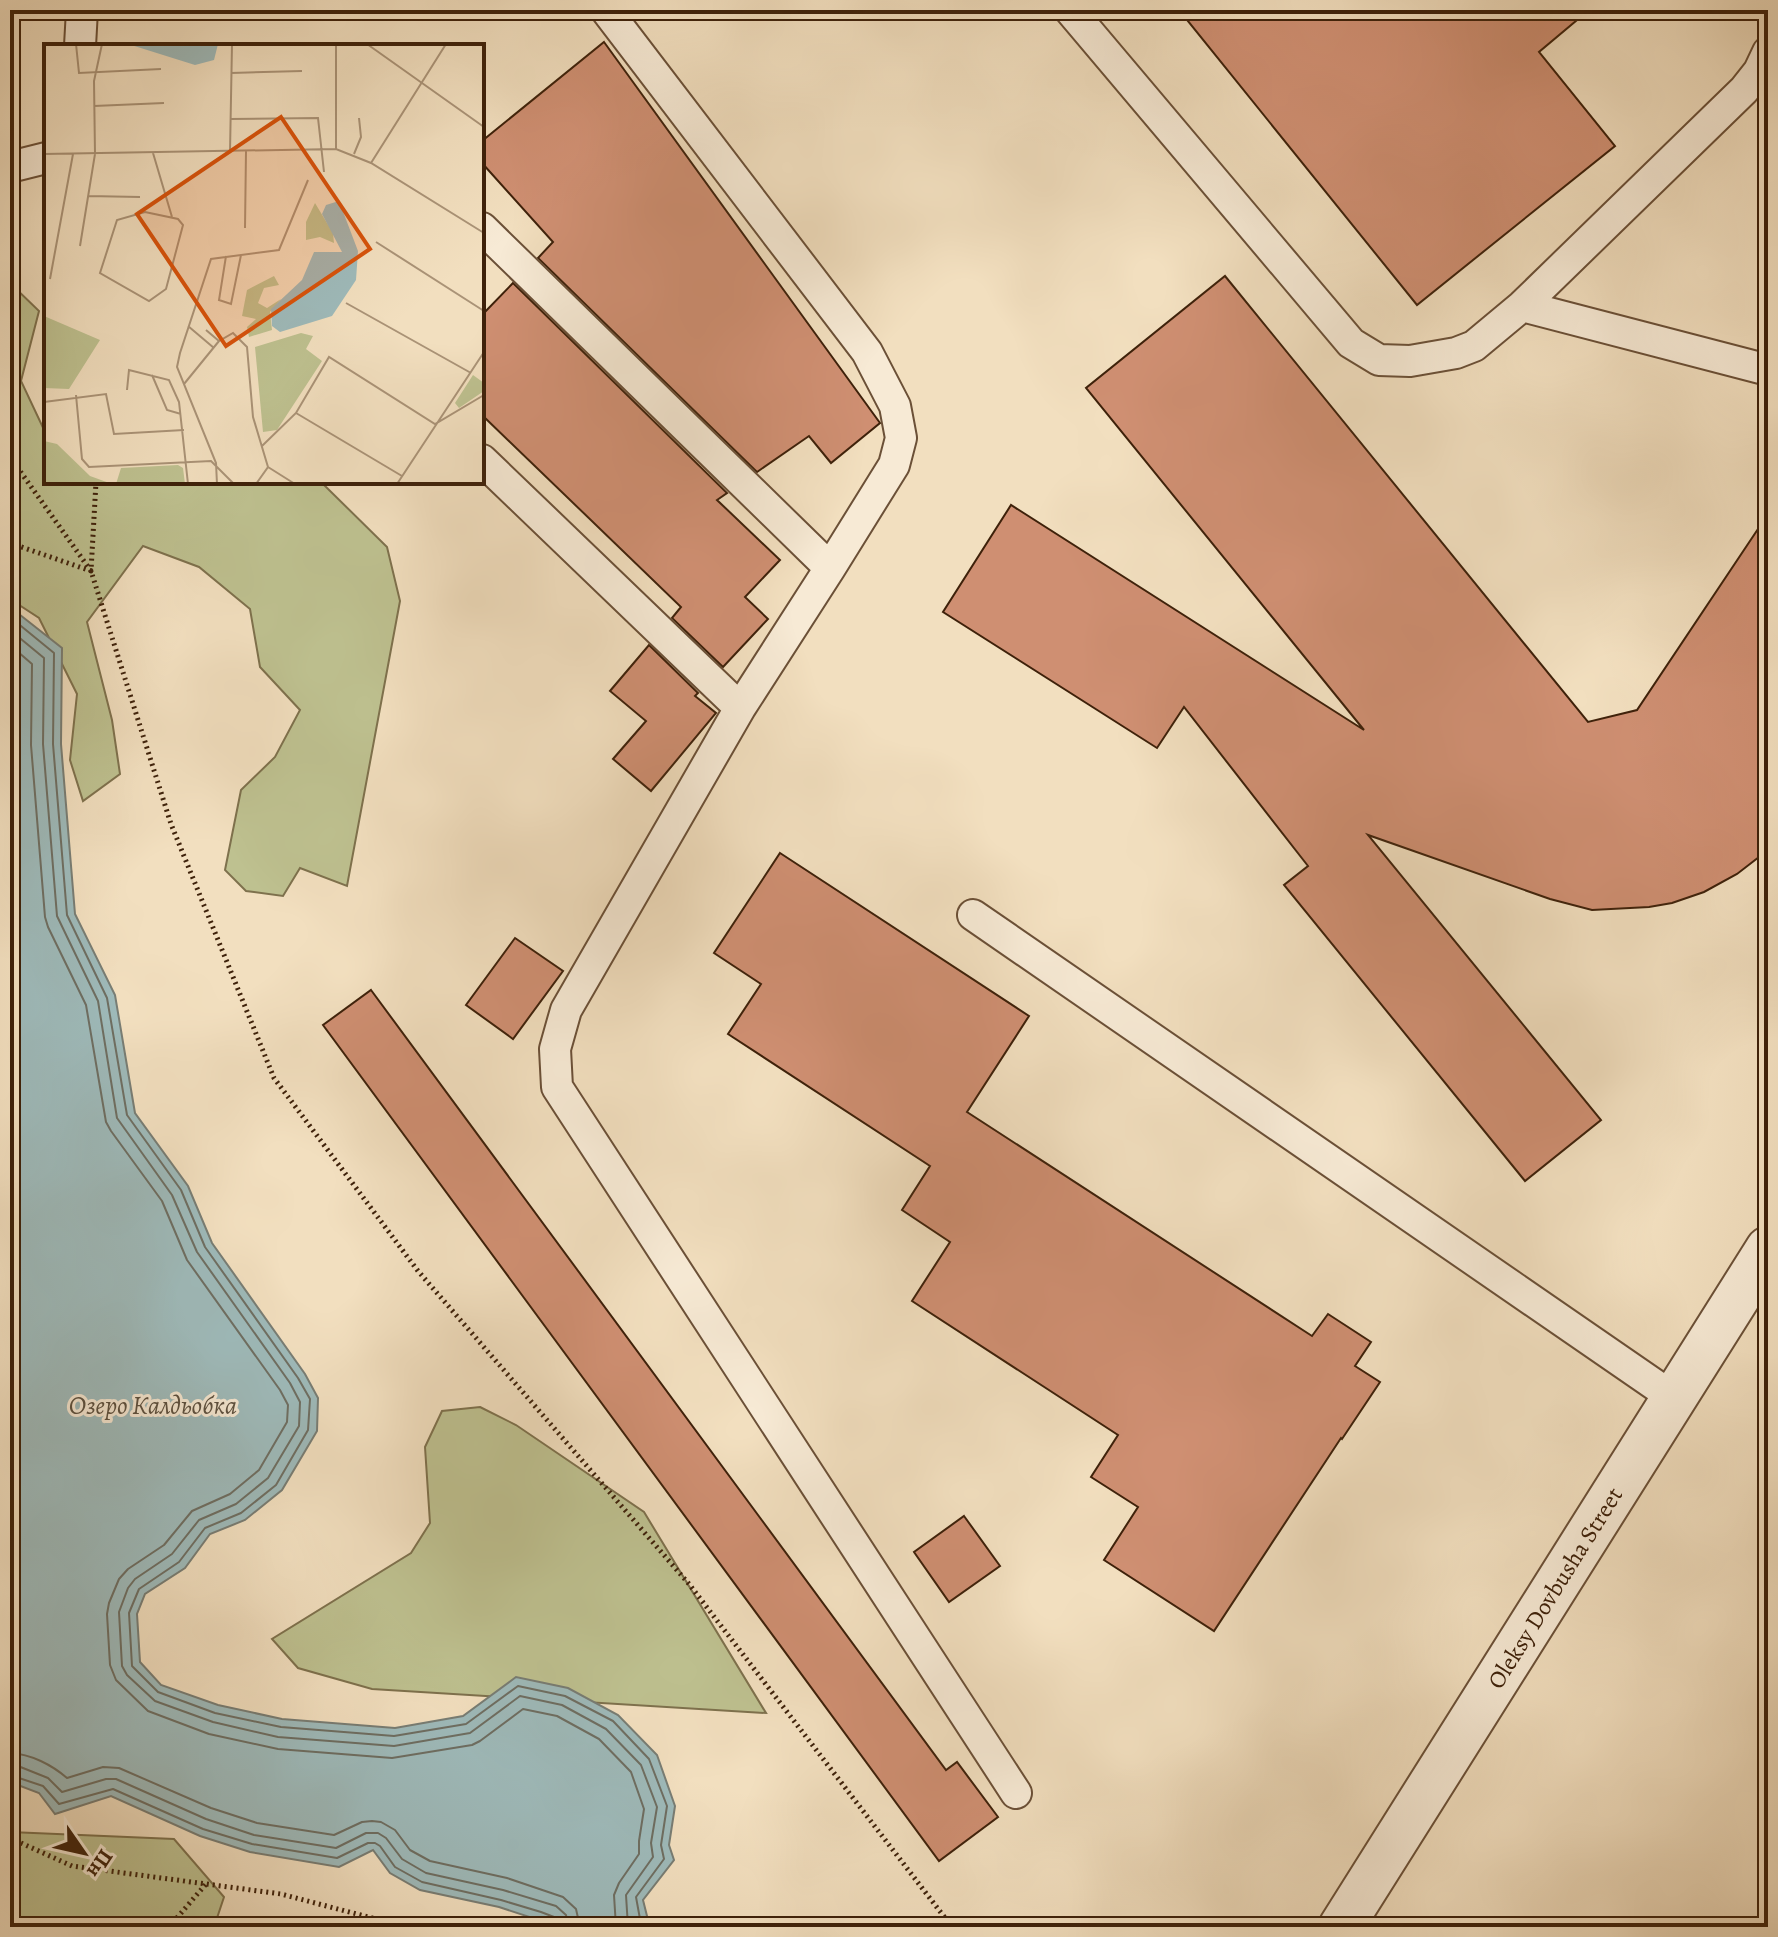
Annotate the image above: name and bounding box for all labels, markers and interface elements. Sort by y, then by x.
inset map [44,44,484,484]
water label: Озеро Калдьобка [69,1388,237,1423]
street label: Oleksy Dovbusha Street [1480,1481,1630,1695]
north arrow [44,1813,124,1893]
text: Пн [79,1843,120,1884]

